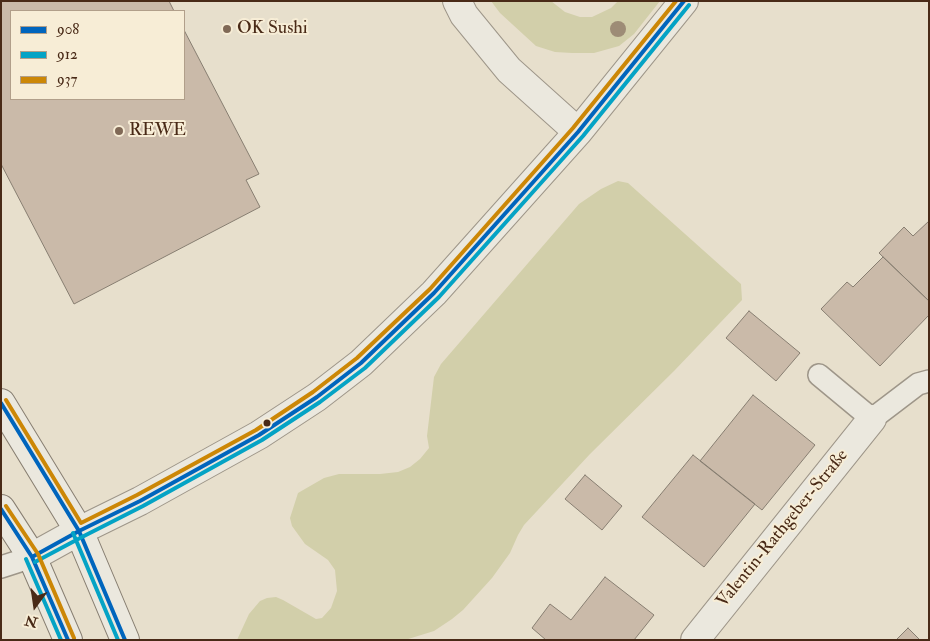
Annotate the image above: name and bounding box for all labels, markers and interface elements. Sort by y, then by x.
legend [10,10,185,100]
place label: OK Sushi [237,18,307,40]
text: 908 [57,20,79,39]
marker: OK Sushi [221,23,233,35]
text: 912 [57,45,78,64]
text: 937 [57,70,77,89]
place label: REWE [129,120,186,142]
marker: REWE [113,125,125,137]
unlabelled marker [262,418,272,428]
street label: Valentin-Rathgeber-Straße [713,446,853,612]
north arrow [10,581,60,631]
text: N [23,611,39,631]

